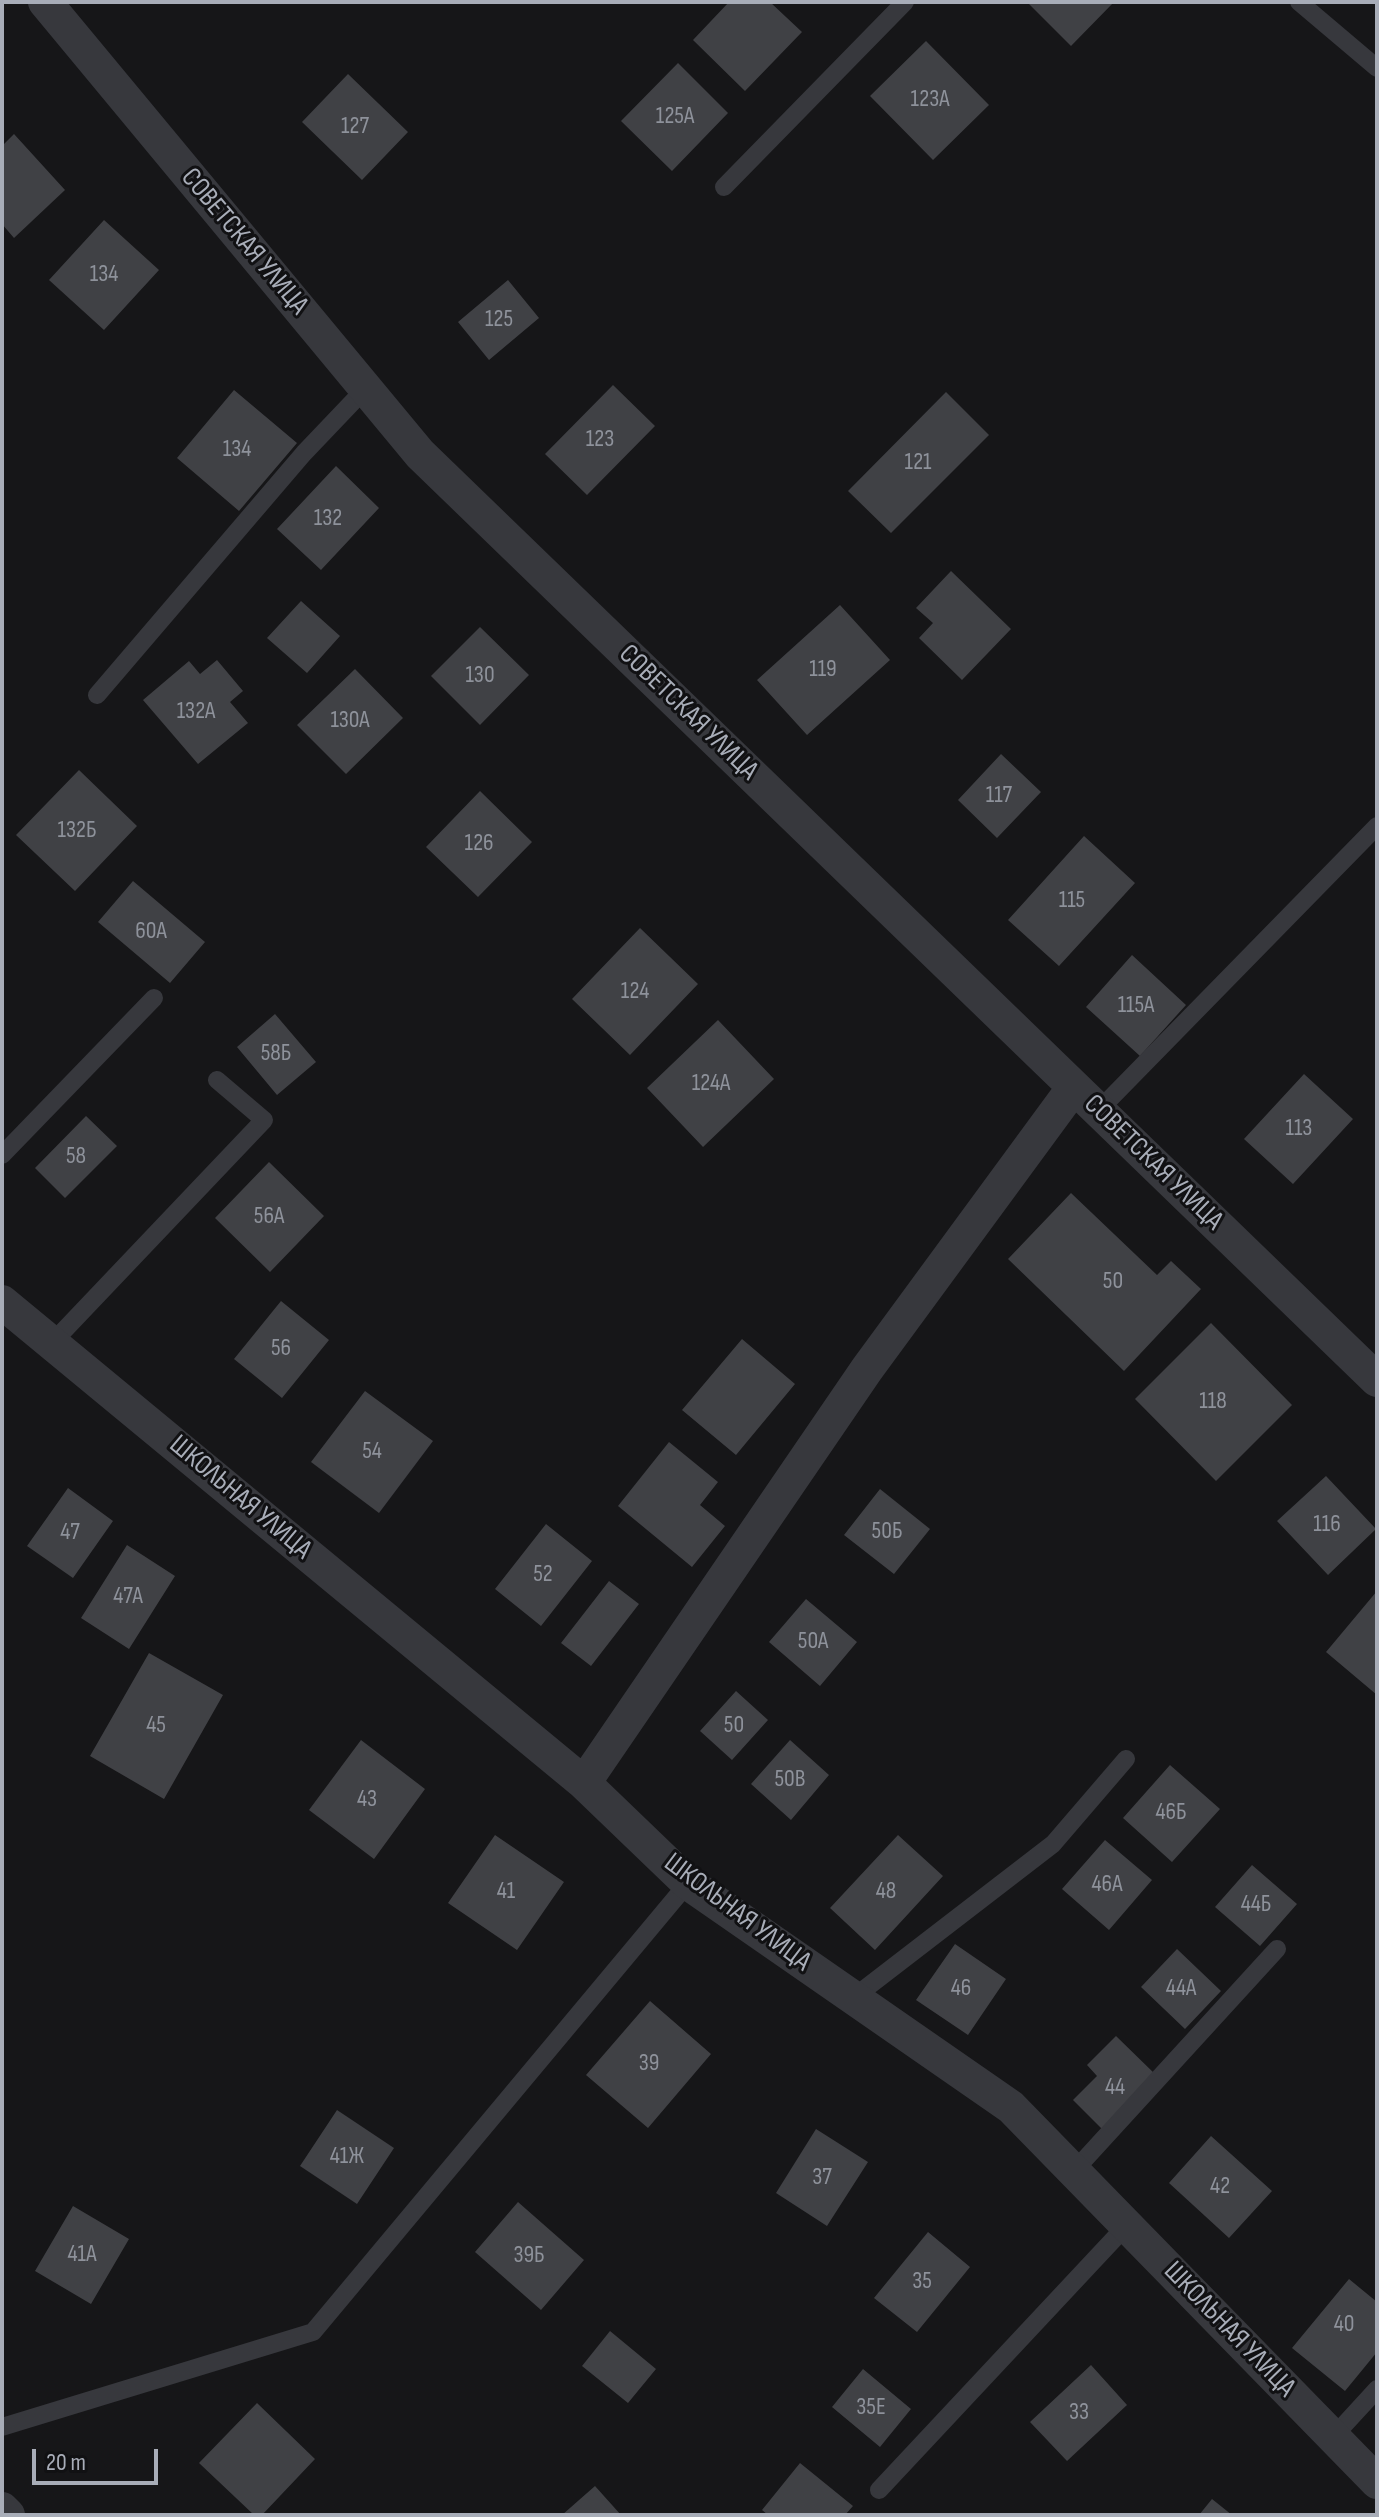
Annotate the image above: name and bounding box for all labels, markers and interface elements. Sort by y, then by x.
house number: 123А [911,86,949,114]
house number: 125А [656,103,694,131]
house number: 127 [341,113,369,141]
street label: СОВЕТСКАЯ УЛИЦА [173,162,315,322]
house number: 134 [90,261,118,289]
house number: 125 [485,306,513,334]
house number: 123 [586,426,614,454]
house number: 134 [223,436,251,464]
house number: 121 [904,449,932,477]
house number: 132 [314,505,342,533]
street label: СОВЕТСКАЯ УЛИЦА [611,638,765,788]
house number: 119 [809,656,837,684]
house number: 130 [465,662,495,690]
house number: 132А [177,698,215,726]
house number: 130А [330,707,370,735]
house number: 117 [986,782,1012,810]
house number: 132Б [58,817,96,845]
house number: 126 [464,830,494,858]
house number: 115 [1059,887,1085,915]
house number: 60А [135,918,167,946]
house number: 124 [621,978,649,1006]
house number: 115А [1118,992,1154,1020]
house number: 58Б [261,1040,291,1068]
house number: 124А [692,1070,730,1098]
street label: СОВЕТСКАЯ УЛИЦА [1076,1088,1230,1238]
house number: 113 [1286,1115,1312,1143]
house number: 58 [66,1143,86,1171]
house number: 56А [254,1203,284,1231]
house number: 50 [1103,1268,1123,1296]
house number: 56 [271,1335,291,1363]
house number: 118 [1199,1388,1227,1416]
street label: ШКОЛЬНАЯ УЛИЦА [162,1429,318,1567]
house number: 54 [362,1438,382,1466]
house number: 116 [1313,1511,1341,1539]
house number: 50Б [872,1518,902,1546]
house number: 47 [60,1519,80,1547]
house number: 52 [533,1561,553,1589]
house number: 47А [113,1583,143,1611]
house number: 50А [798,1628,828,1656]
house number: 45 [146,1712,166,1740]
house number: 50 [724,1712,744,1740]
house number: 50В [774,1766,806,1794]
house number: 43 [357,1786,377,1814]
house number: 46Б [1155,1799,1187,1827]
street label: ШКОЛЬНАЯ УЛИЦА [657,1847,817,1979]
house number: 46А [1092,1871,1122,1899]
house number: 41 [497,1878,515,1906]
house number: 48 [876,1878,896,1906]
house number: 44Б [1241,1891,1271,1919]
house number: 46 [951,1975,971,2003]
house number: 44А [1166,1975,1196,2003]
house number: 39 [639,2050,659,2078]
house number: 44 [1105,2074,1125,2102]
house number: 41Ж [330,2143,364,2171]
house number: 37 [812,2164,832,2192]
house number: 42 [1210,2173,1230,2201]
house number: 41А [67,2241,97,2269]
house number: 39Б [513,2242,545,2270]
street label: ШКОЛЬНАЯ УЛИЦА [1156,2255,1302,2405]
house number: 35 [912,2268,932,2296]
house number: 40 [1334,2311,1354,2339]
house number: 35Е [856,2394,886,2422]
house number: 33 [1069,2399,1089,2427]
scale bar [36,2433,162,2483]
text: 20 m [46,2448,86,2477]

